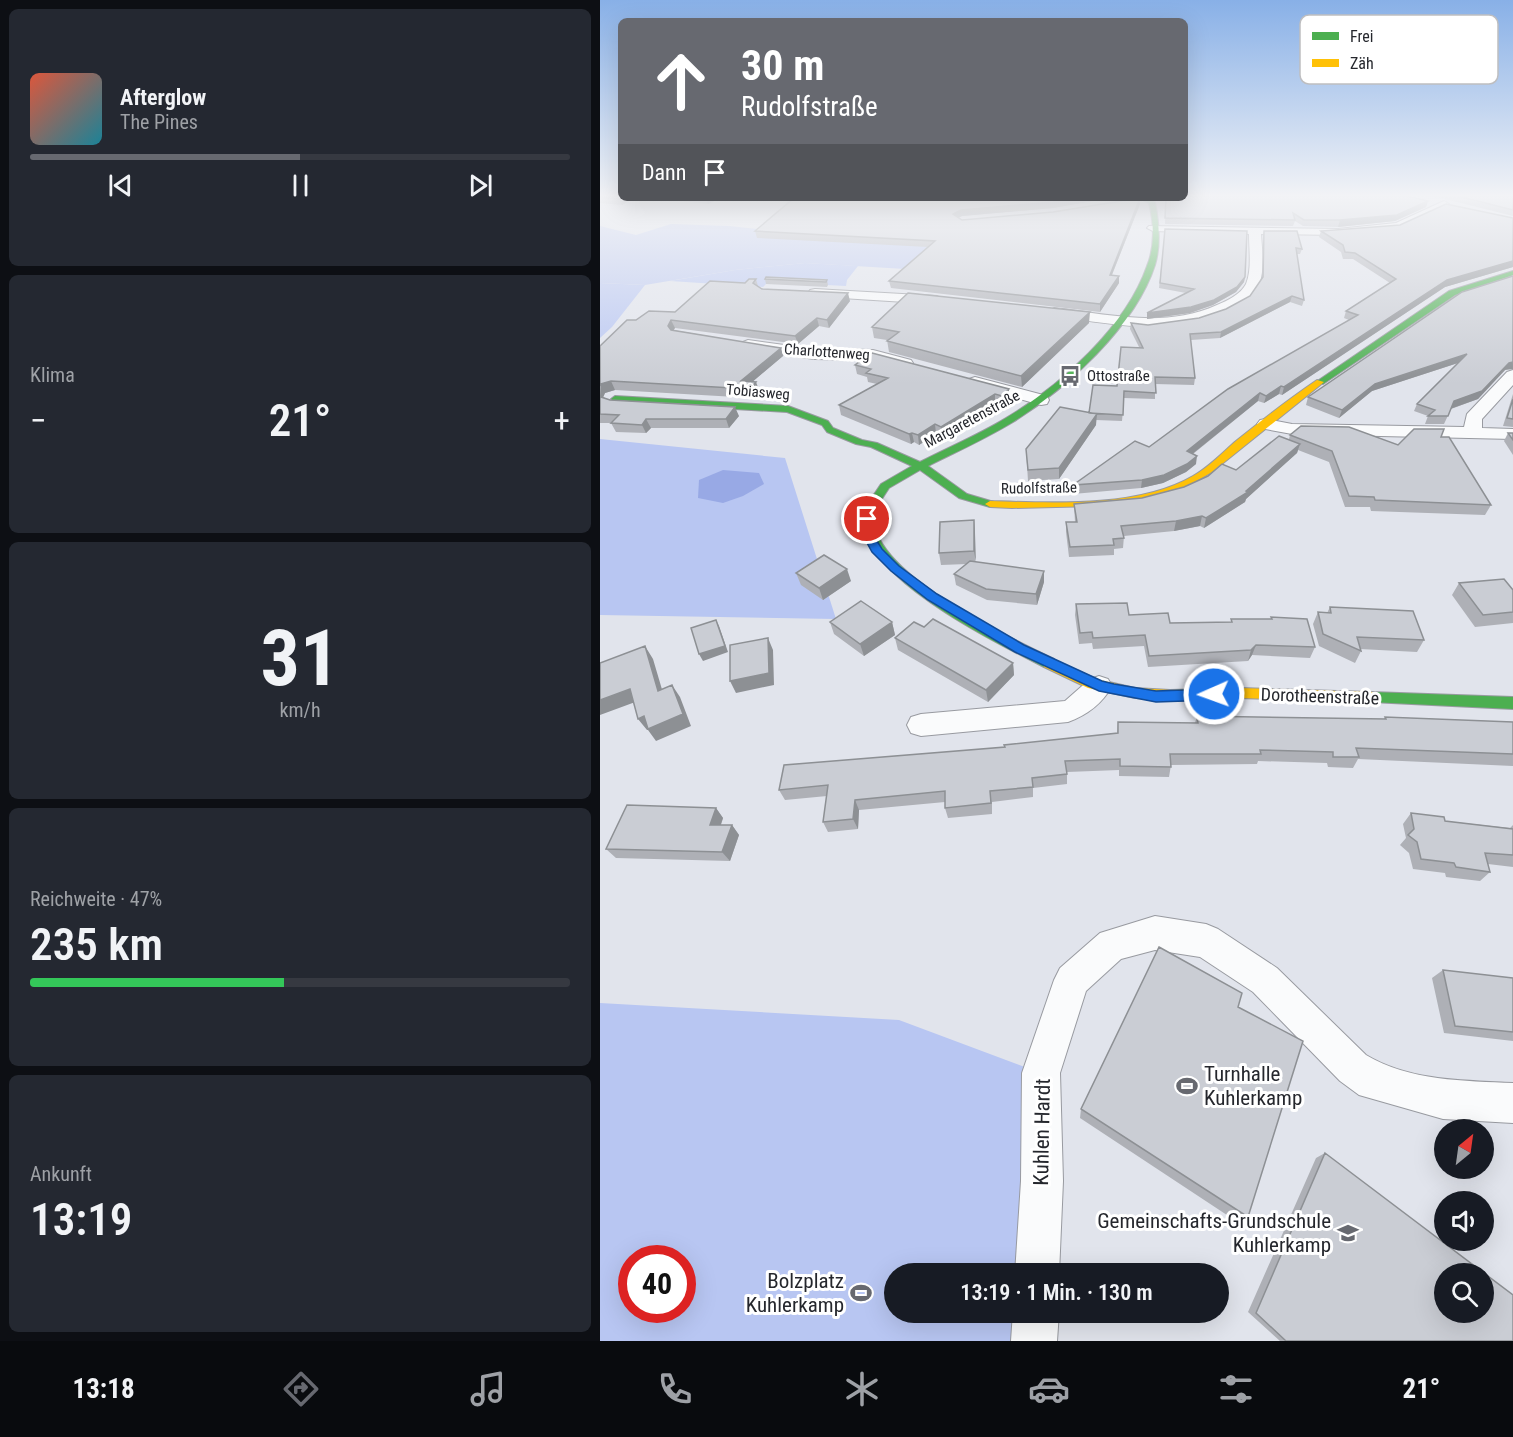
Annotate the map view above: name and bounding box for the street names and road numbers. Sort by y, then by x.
street label: Charlottenweg [784,340,870,364]
street label: Tobiasweg [726,380,790,404]
street label: Margaretenstraße [921,386,1023,452]
street label: Rudolfstraße [1001,478,1077,498]
street label: Dorotheenstraße [1260,683,1380,709]
street label: Kuhlen Hardt [1029,1078,1055,1186]

